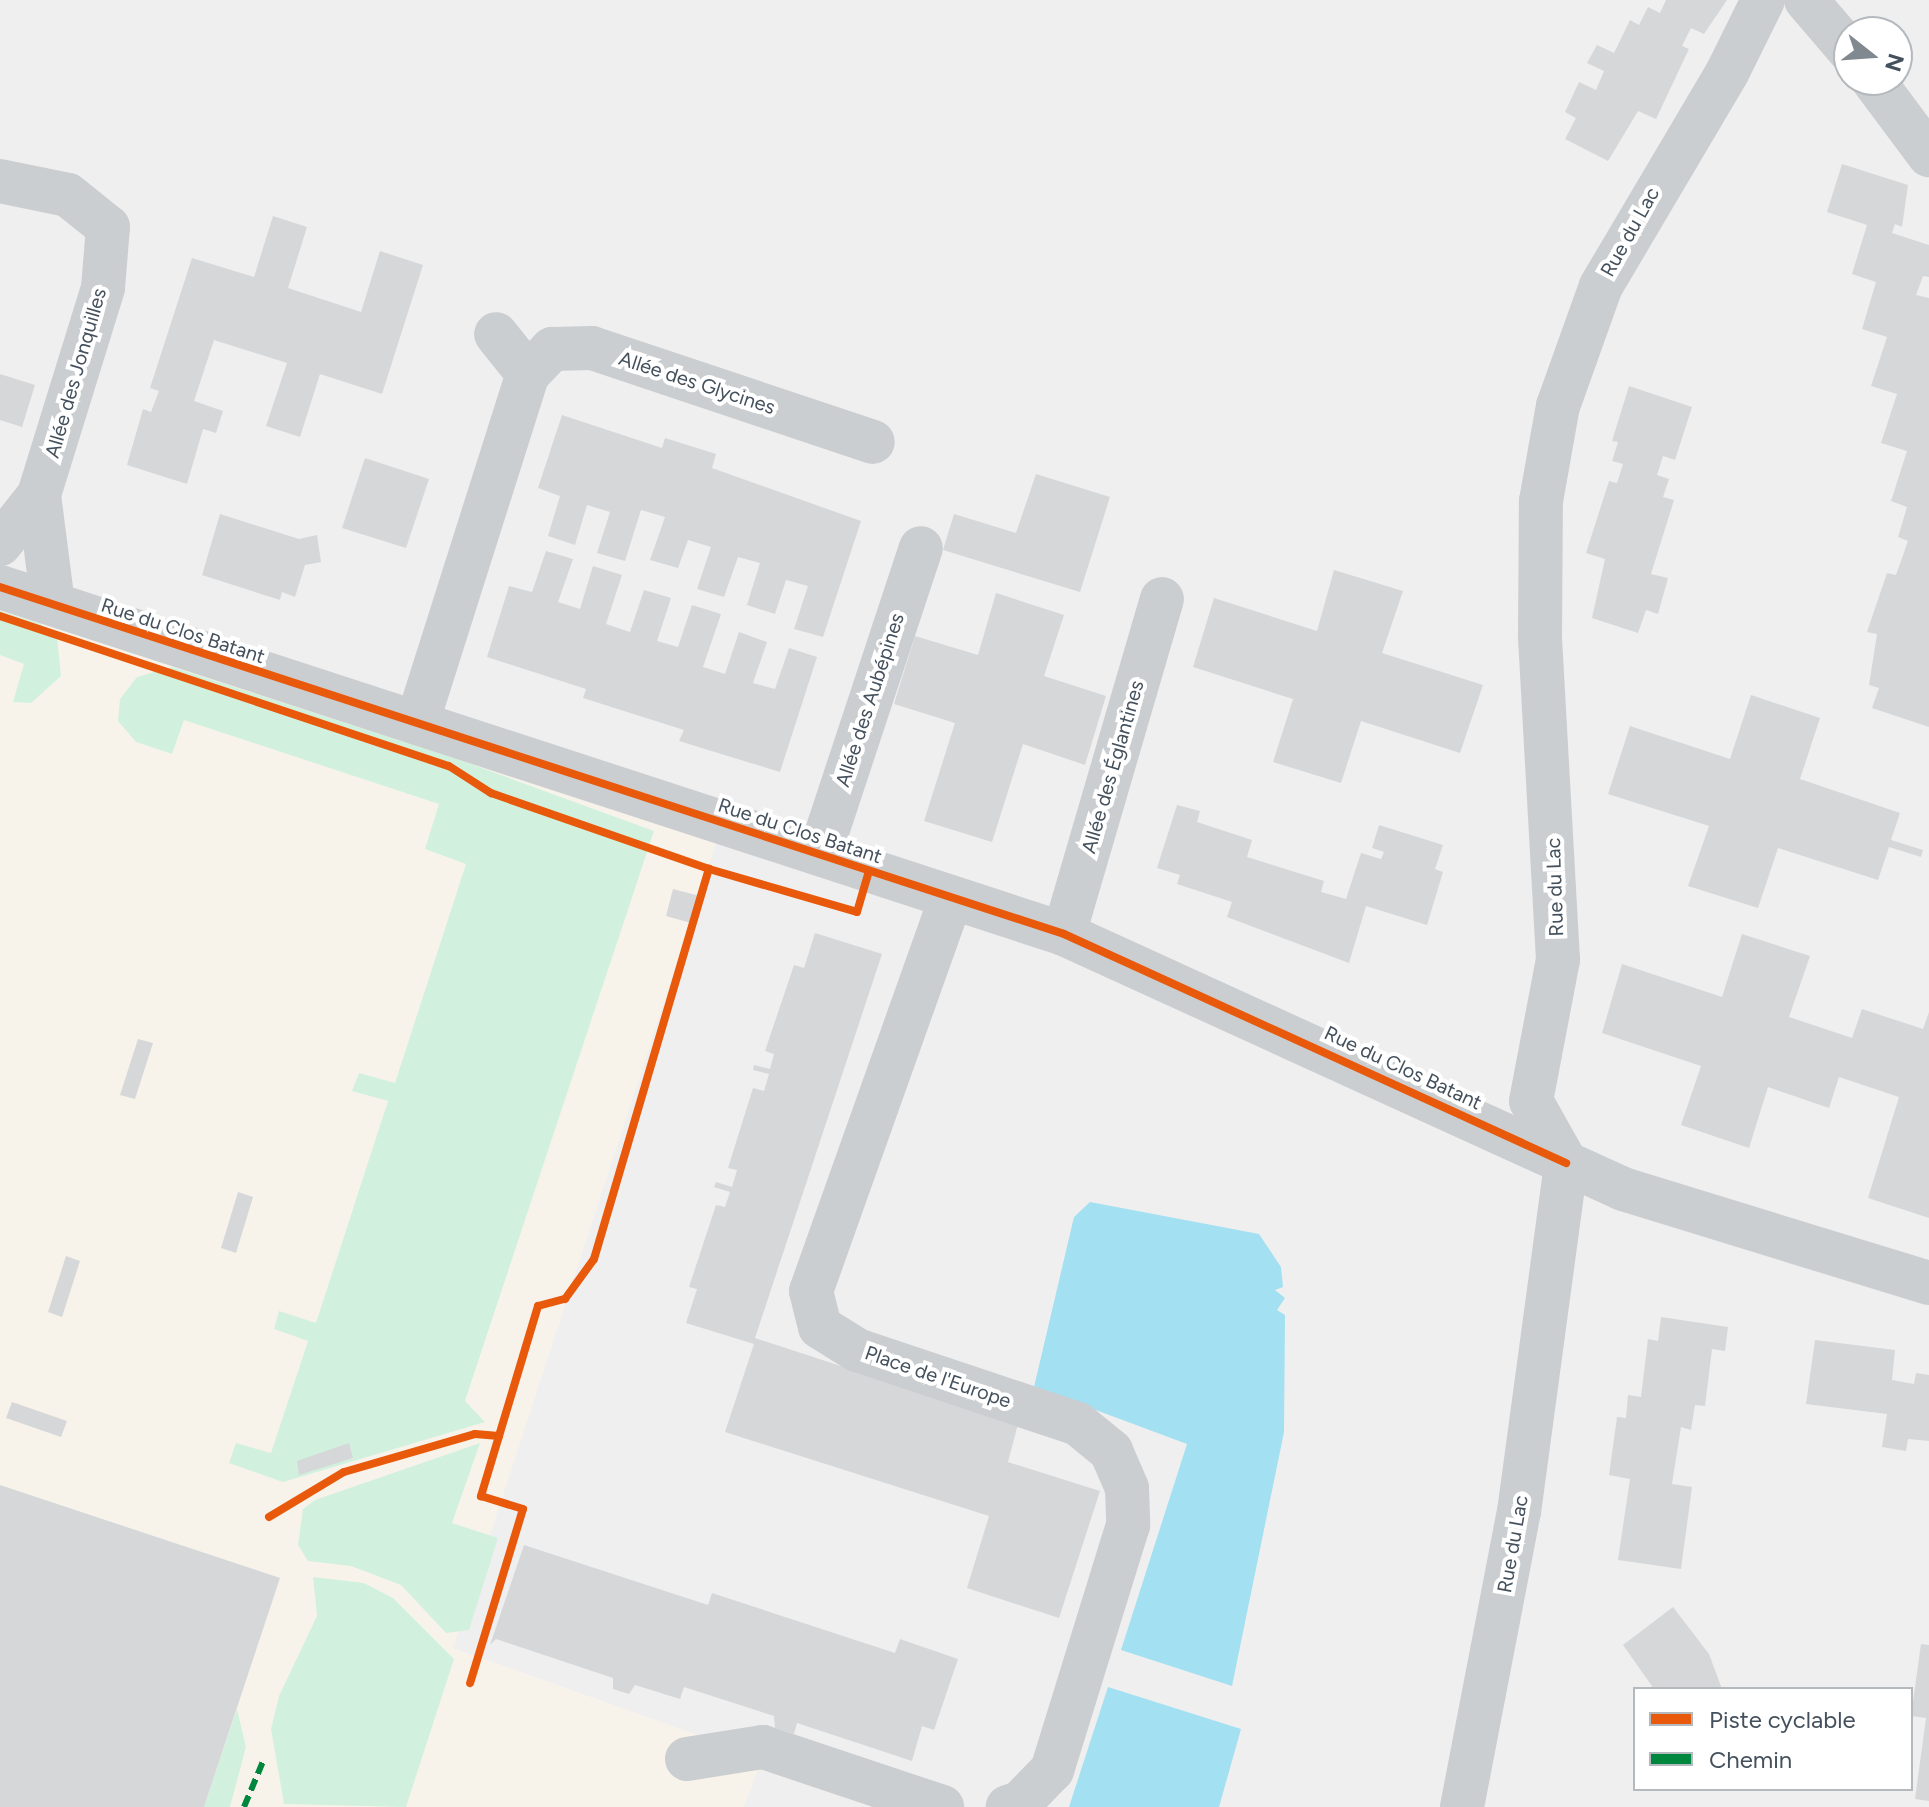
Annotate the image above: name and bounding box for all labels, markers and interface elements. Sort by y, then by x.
north arrow [1833,16,1913,96]
text: N [1879,50,1910,75]
street label: Rue du Lac [1596,183,1664,281]
street label: Allée des Jonquilles [40,285,112,461]
street label: Allée des Glycines [616,346,778,420]
street label: Rue du Clos Batant [98,593,268,669]
street label: Allée des Aubépines [831,610,909,790]
street label: Allée des Églantines [1077,678,1149,856]
street label: Rue du Clos Batant [715,793,885,869]
street label: Rue du Lac [1541,837,1569,937]
street label: Rue du Clos Batant [1320,1021,1486,1115]
street label: Place de l'Europe [862,1341,1014,1413]
street label: Rue du Lac [1493,1493,1533,1595]
legend [1633,1687,1913,1791]
text: Piste cyclable [1709,1705,1856,1734]
text: Chemin [1709,1745,1792,1774]

